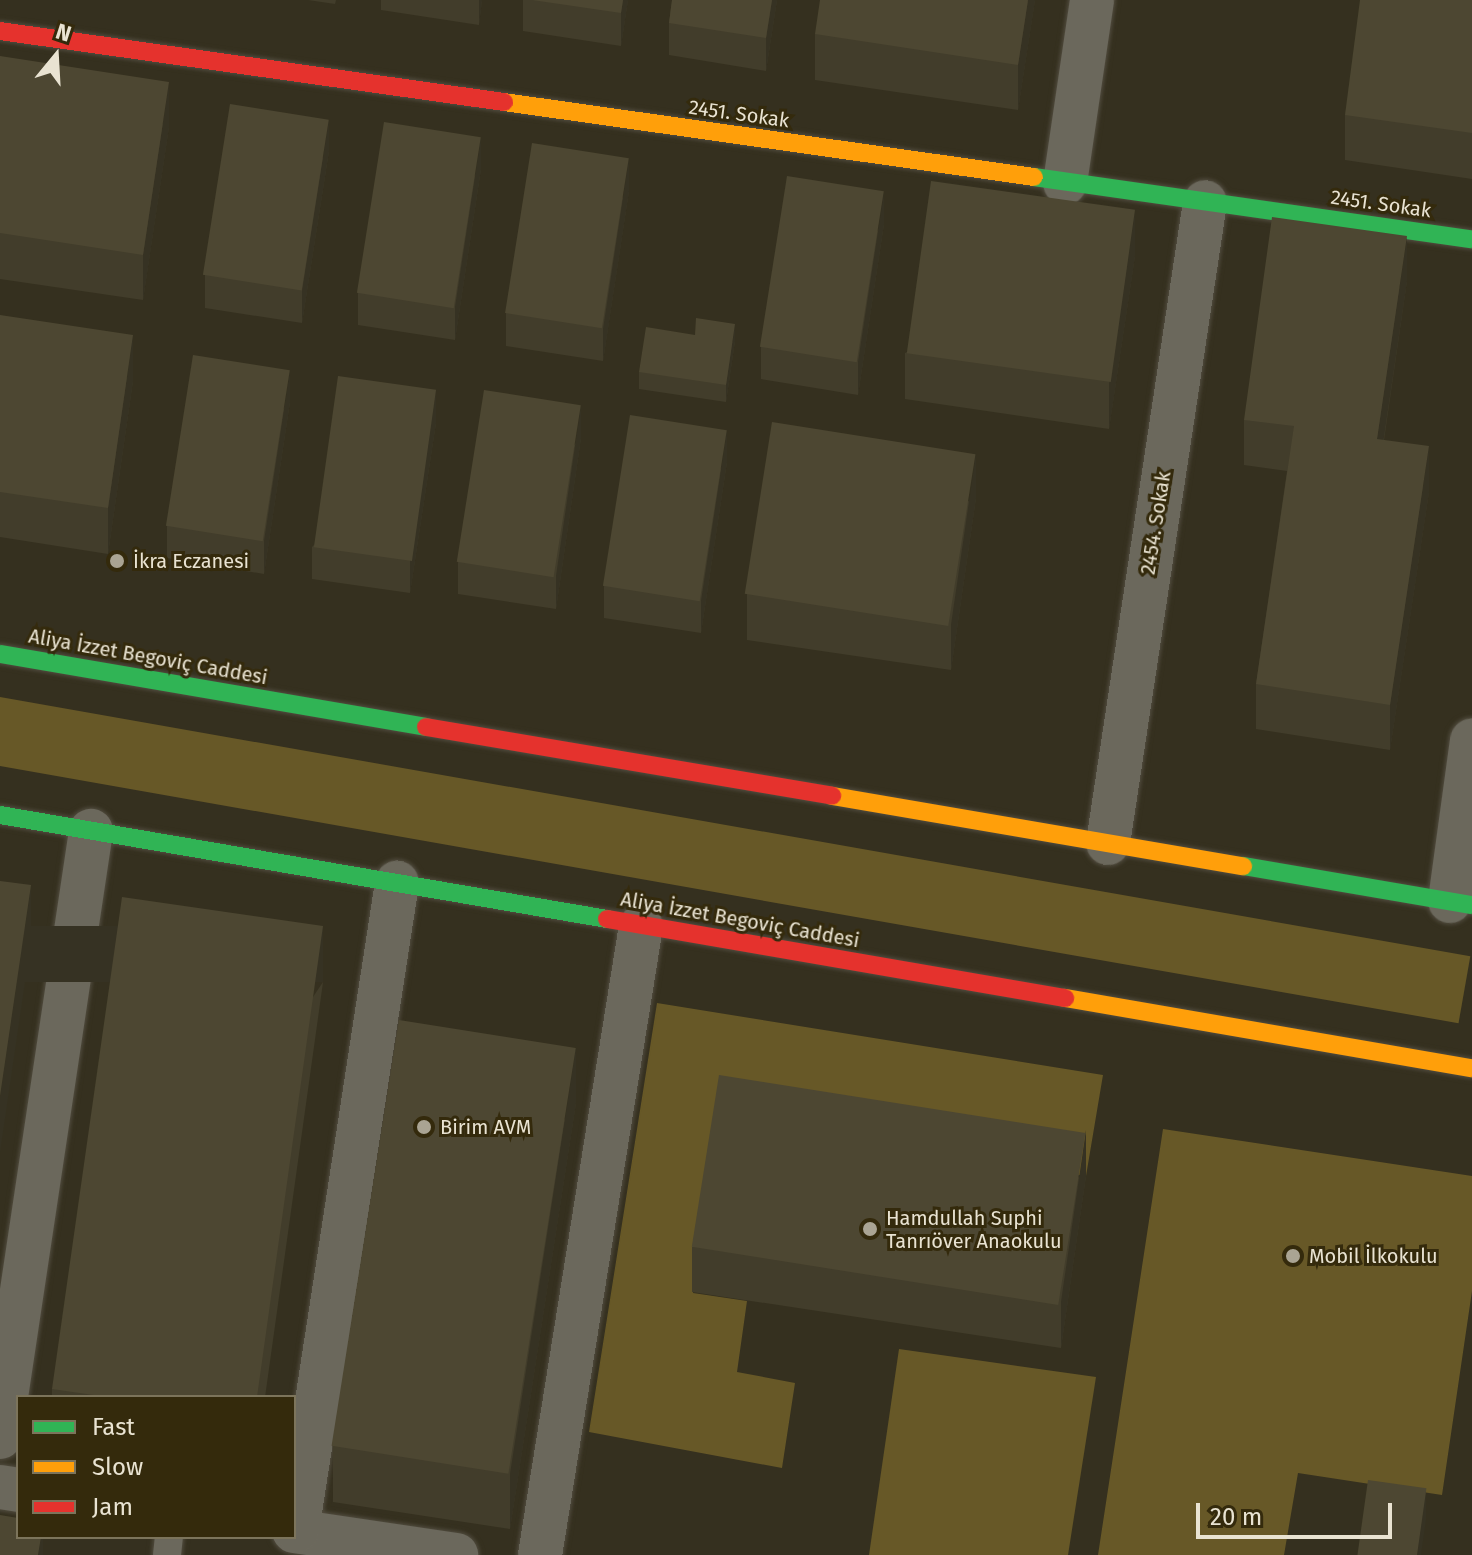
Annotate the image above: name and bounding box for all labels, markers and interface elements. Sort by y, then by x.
north arrow [16,16,96,96]
text: N [52,18,75,48]
street label: 2451. Sokak [687,95,791,133]
street label: 2451. Sokak [1329,185,1433,223]
street label: 2454. Sokak [1136,470,1176,576]
place label: İkra Eczanesi [133,549,249,573]
marker: İkra Eczanesi [108,552,126,570]
street label: Aliya İzzet Begoviç Caddesi [27,624,269,690]
street label: Aliya İzzet Begoviç Caddesi [619,887,861,953]
place label: Birim AVM [440,1115,531,1139]
marker: Birim AVM [415,1118,433,1136]
place label: Hamdullah Suphi Tanrıöver Anaokulu [886,1206,1062,1253]
marker: Hamdullah Suphi Tanrıöver Anaokulu [861,1220,879,1238]
place label: Mobil İlkokulu [1309,1244,1438,1268]
marker: Mobil İlkokulu [1284,1247,1302,1265]
legend [16,1395,296,1539]
text: Fast [92,1413,135,1441]
text: Slow [92,1453,143,1481]
scale bar [1200,1487,1396,1537]
text: Jam [92,1493,133,1521]
text: 20 m [1210,1503,1262,1531]

